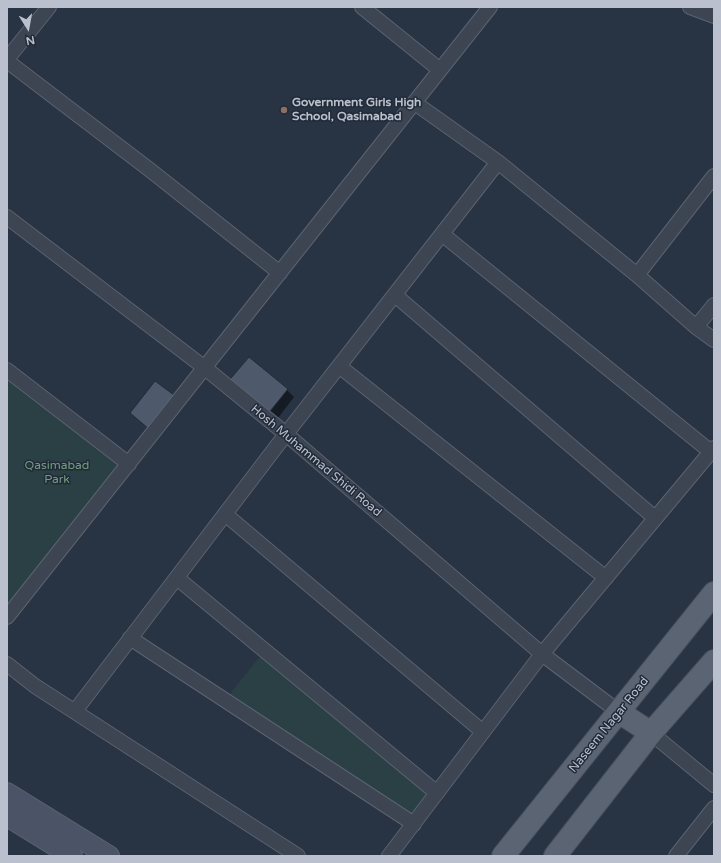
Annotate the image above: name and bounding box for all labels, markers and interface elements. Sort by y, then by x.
north arrow [8,8,48,48]
text: N [25,33,36,47]
place label: Government Girls High School, Qasimabad [292,96,421,124]
marker: Government Girls High School, Qasimabad [279,105,289,115]
street label: Hosh Muhammad Shidi Road [248,402,384,520]
park label: Qasimabad Park [25,459,89,487]
street label: Naseem Nagar Road [566,674,652,776]

